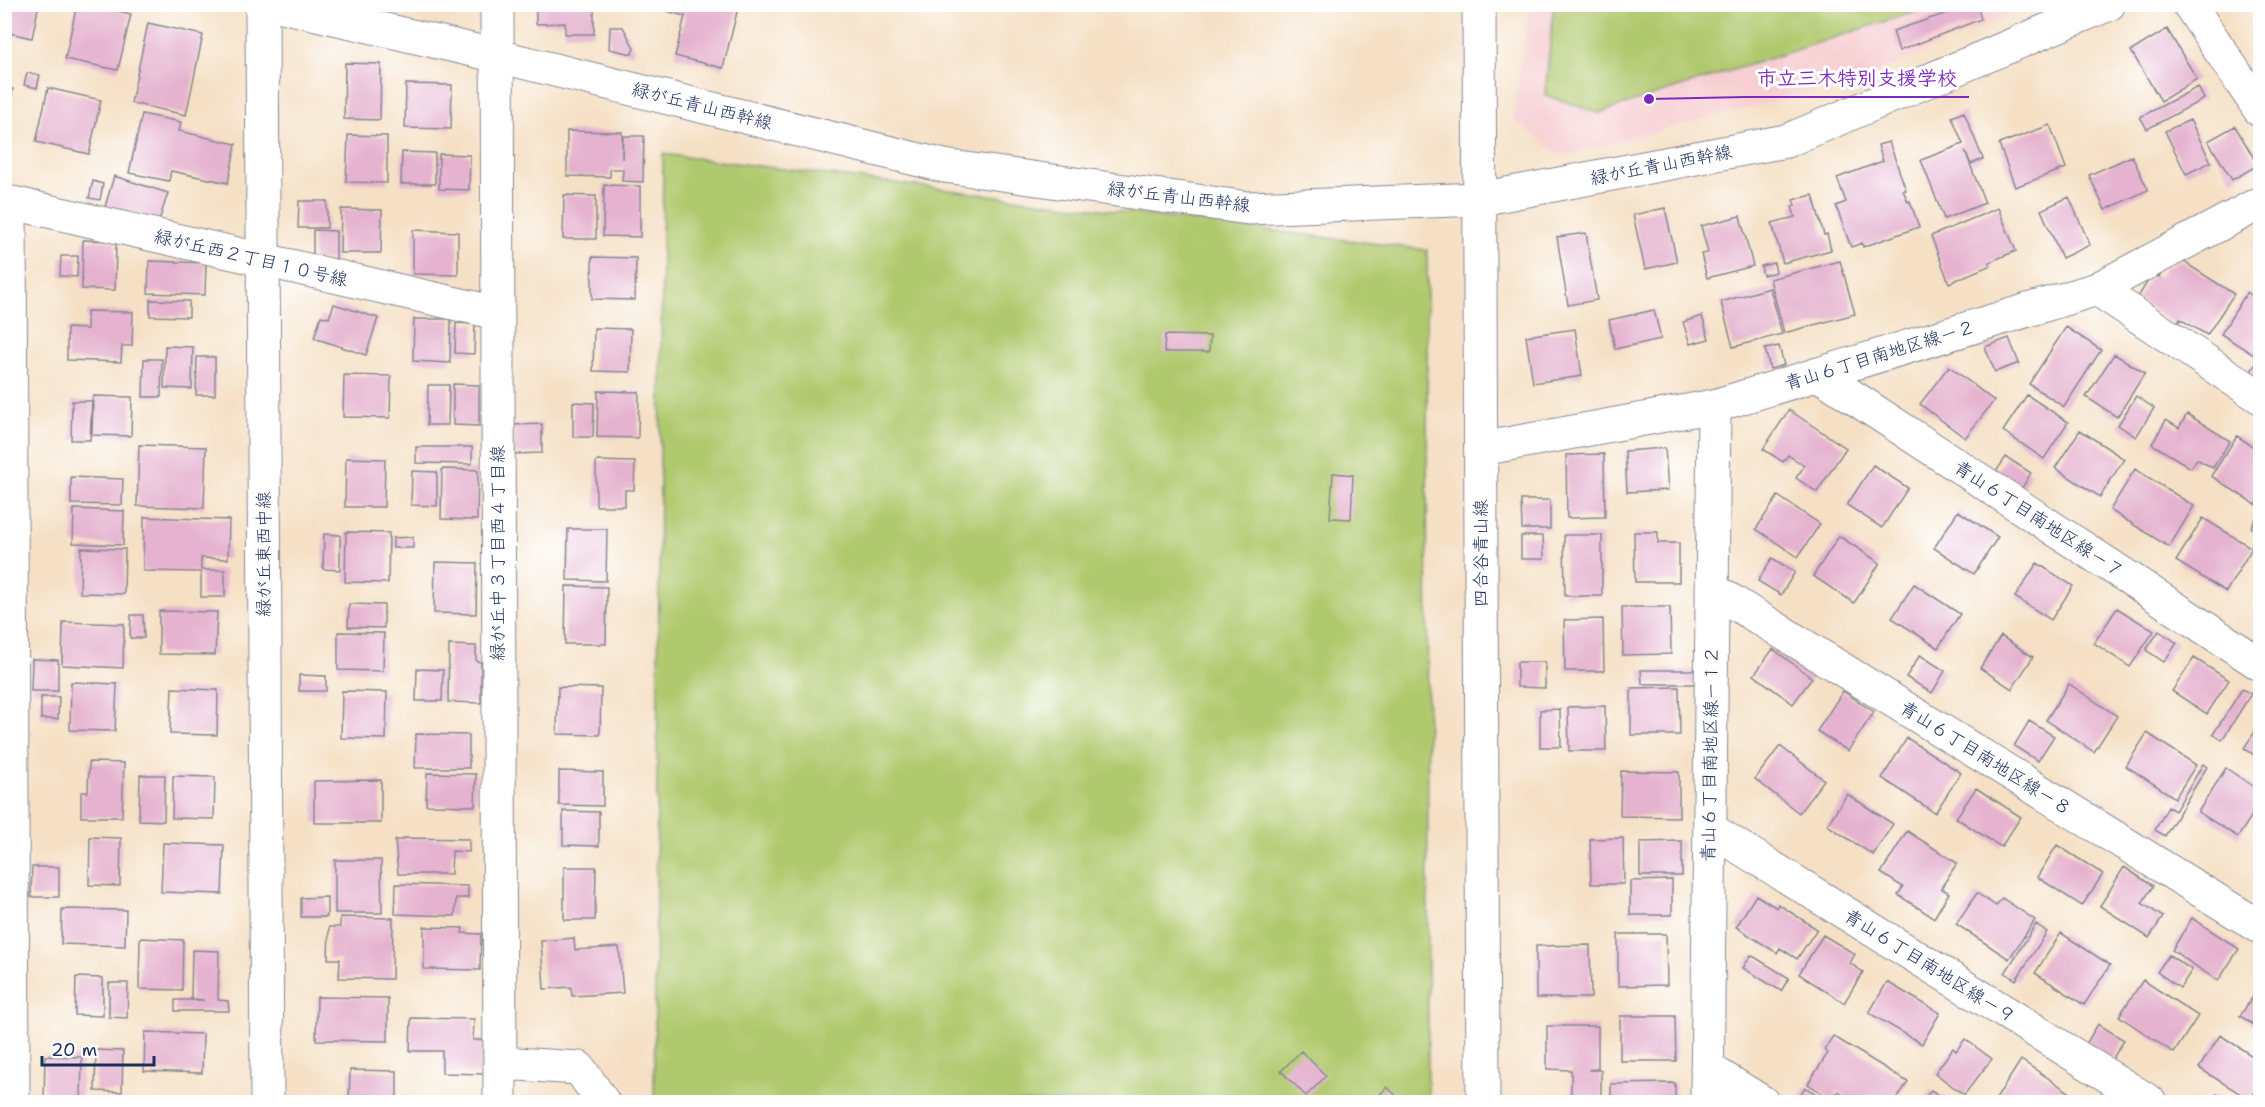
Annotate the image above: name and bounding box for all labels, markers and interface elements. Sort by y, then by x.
callout: 市立三木特別支援学校 [1745,59,1969,97]
text: 市立三木特別支援学校 [1757,65,1957,91]
street label: 緑が丘青山西幹線 [629,77,775,135]
street label: 緑が丘青山西幹線 [1588,139,1734,191]
street label: 緑が丘青山西幹線 [1106,176,1252,218]
street label: 緑が丘西２丁目１０号線 [152,224,350,292]
street label: 青山６丁目南地区線ー２ [1782,315,1978,395]
street label: 緑が丘中３丁目西４丁目線 [486,445,510,661]
street label: 青山６丁目南地区線ー７ [1949,455,2129,583]
street label: 緑が丘東西中線 [252,491,276,617]
street label: 四合谷青山線 [1469,499,1493,607]
street label: 青山６丁目南地区線ー１２ [1696,646,1724,862]
street label: 青山６丁目南地区線ー８ [1896,695,2076,821]
street label: 青山６丁目南地区線ー９ [1840,903,2020,1029]
scale bar [42,1029,154,1067]
text: 20 m [51,1038,97,1062]

